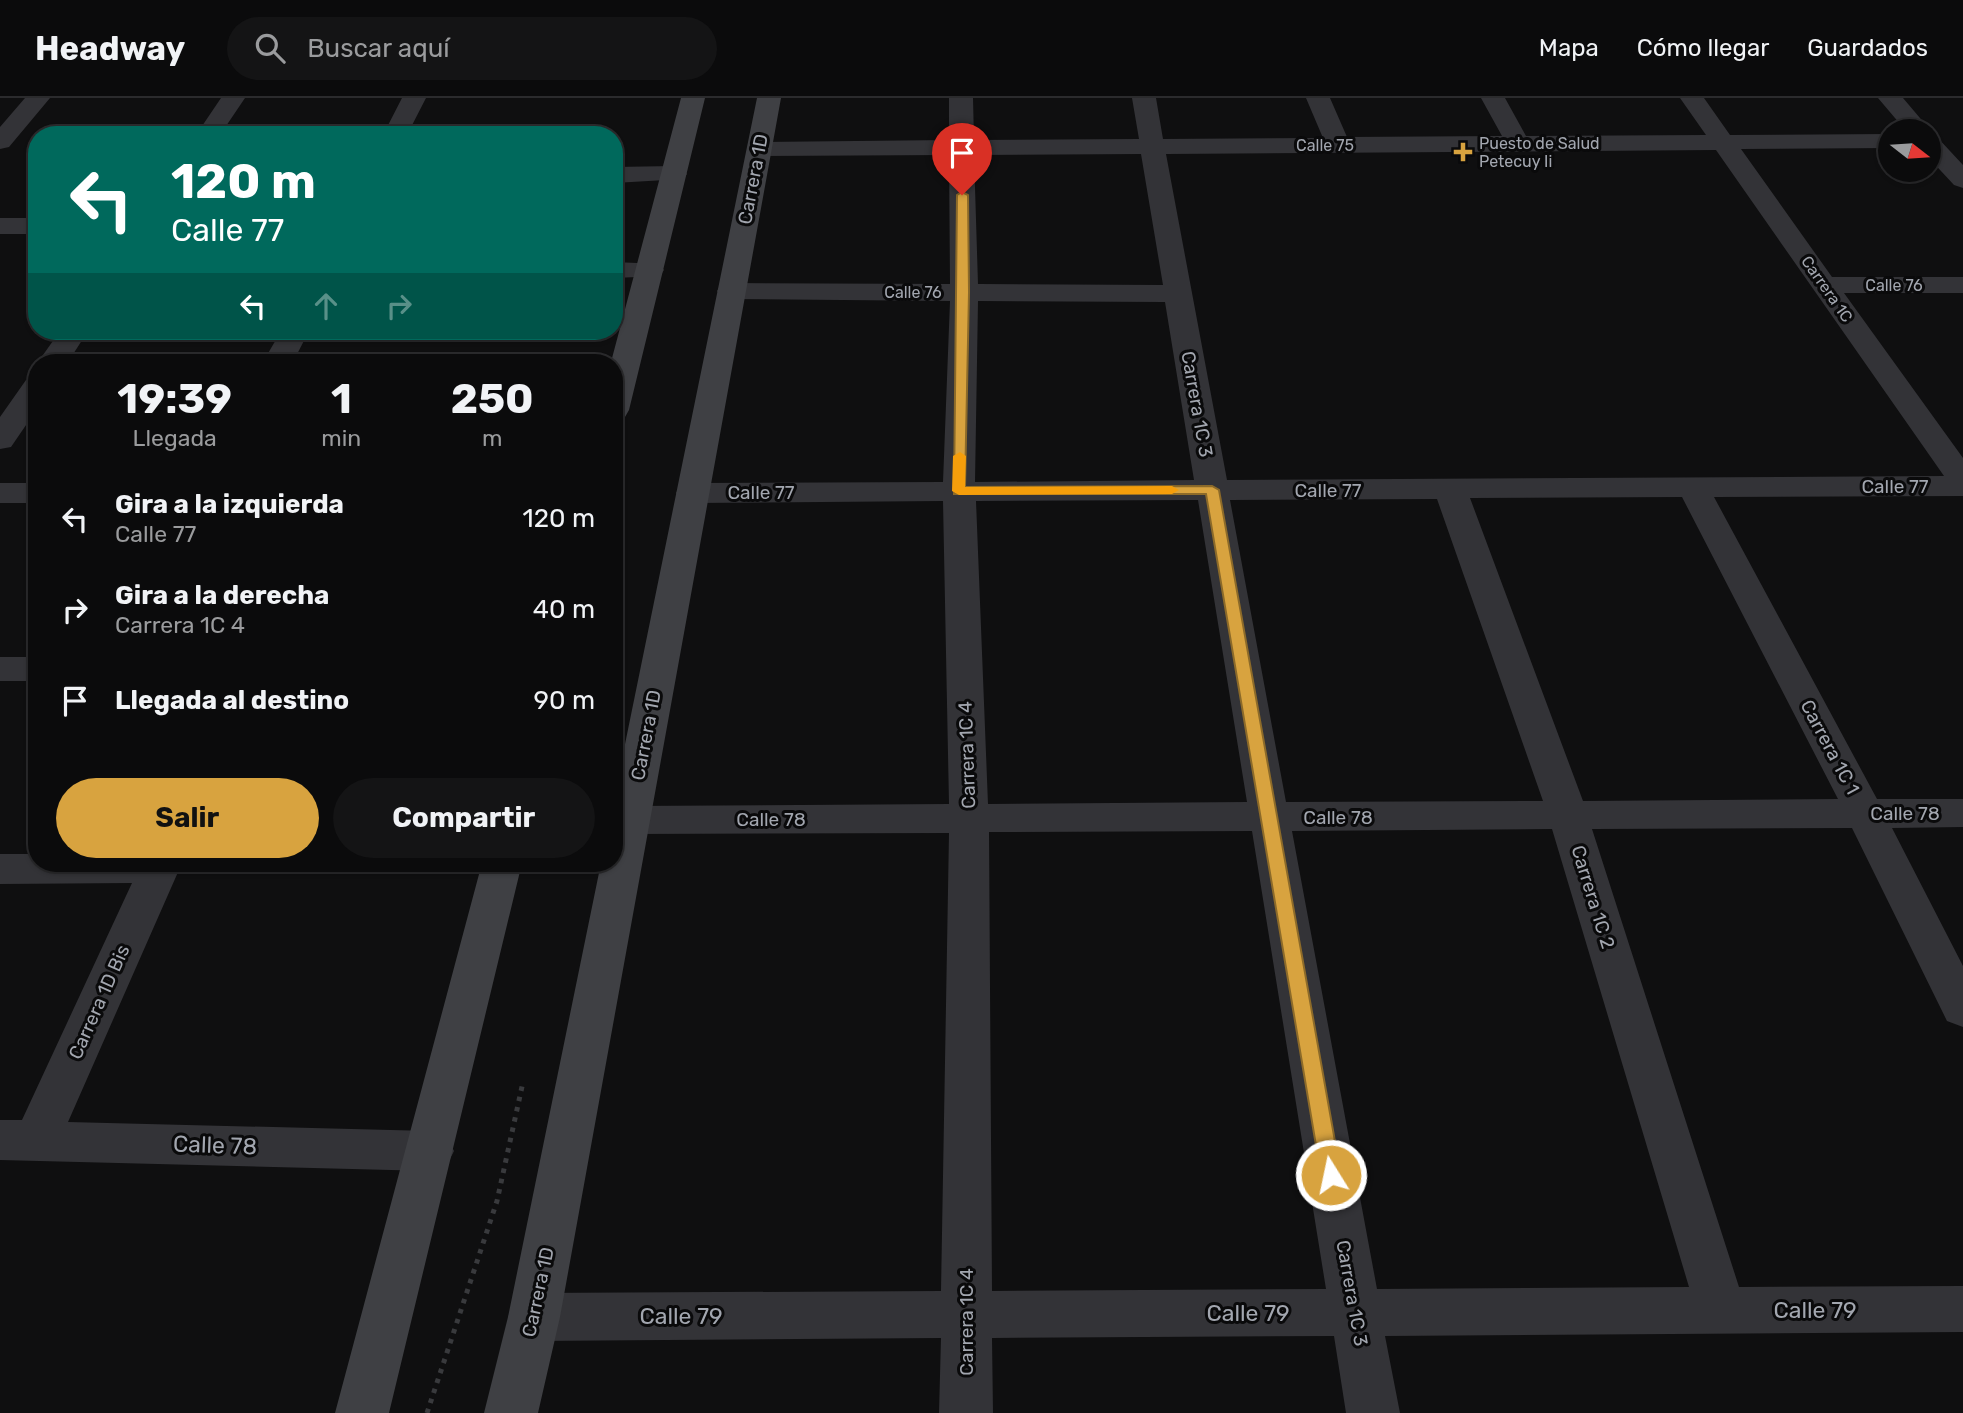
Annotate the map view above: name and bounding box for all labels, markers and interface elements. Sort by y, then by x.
search box [227,17,717,80]
text: Headway [35,29,185,68]
icon: search [251,29,289,67]
text: Buscar aquí [307,33,450,64]
text: Mapa [1539,34,1599,62]
text: Cómo llegar [1637,34,1769,62]
text: Guardados [1807,34,1928,62]
north arrow [1878,119,1941,182]
map controls [1878,119,1941,182]
pin [932,123,992,195]
street label: Carrera 1D [733,132,773,226]
icon: arrive [943,134,981,172]
place label: Puesto de Salud Petecuy Ii [1479,134,1600,171]
street label: Calle 75 [1296,136,1354,155]
marker: Puesto de Salud Petecuy Ii [1453,142,1473,162]
text: 120 m [171,152,316,210]
icon: left [56,154,147,245]
text: Calle 77 [171,211,284,249]
street label: Carrera 1C [1797,252,1857,326]
street label: Calle 76 [1865,276,1923,295]
street label: Calle 76 [884,283,942,302]
icon: left [234,287,272,325]
icon: ahead [307,287,345,325]
icon: right [380,287,418,325]
street label: Carrera 1C 3 [1176,349,1218,459]
text: 19:39 [117,374,232,424]
text: 1 [331,374,352,424]
text: 250 [451,374,534,424]
text: Llegada [133,424,217,452]
text: min [321,424,361,452]
text: m [482,424,502,452]
street label: Calle 77 [1861,475,1929,498]
street label: Calle 77 [1294,479,1362,502]
street label: Calle 77 [727,481,795,504]
text: Gira a la izquierda [115,489,344,520]
icon: left [56,500,94,538]
text: 120 m [523,503,595,534]
text: Calle 77 [115,520,196,548]
text: Gira a la derecha [115,580,329,611]
icon: right [56,591,94,629]
text: 40 m [533,594,595,625]
text: Carrera 1C 4 [115,611,245,639]
icon: arrive [56,682,94,720]
text: Llegada al destino [115,685,349,716]
text: 90 m [534,685,595,716]
street label: Carrera 1D [626,688,666,782]
street label: Carrera 1C 1 [1795,696,1865,798]
street label: Carrera 1C 4 [954,701,980,809]
button: Salir [56,778,319,858]
button: Compartir [333,778,595,858]
street label: Calle 78 [1870,802,1940,825]
street label: Calle 78 [1303,806,1373,829]
street label: Calle 78 [736,808,806,831]
street label: Carrera 1C 2 [1566,843,1620,951]
street label: Carrera 1D Bis [63,941,135,1063]
street label: Calle 78 [172,1130,258,1160]
position arrow [1294,1138,1368,1212]
street label: Carrera 1C 3 [1331,1238,1373,1348]
street label: Carrera 1D [517,1245,559,1339]
street label: Carrera 1C 4 [955,1268,978,1376]
street label: Calle 79 [1773,1296,1857,1324]
street label: Calle 79 [1206,1299,1290,1327]
street label: Calle 79 [639,1302,723,1330]

